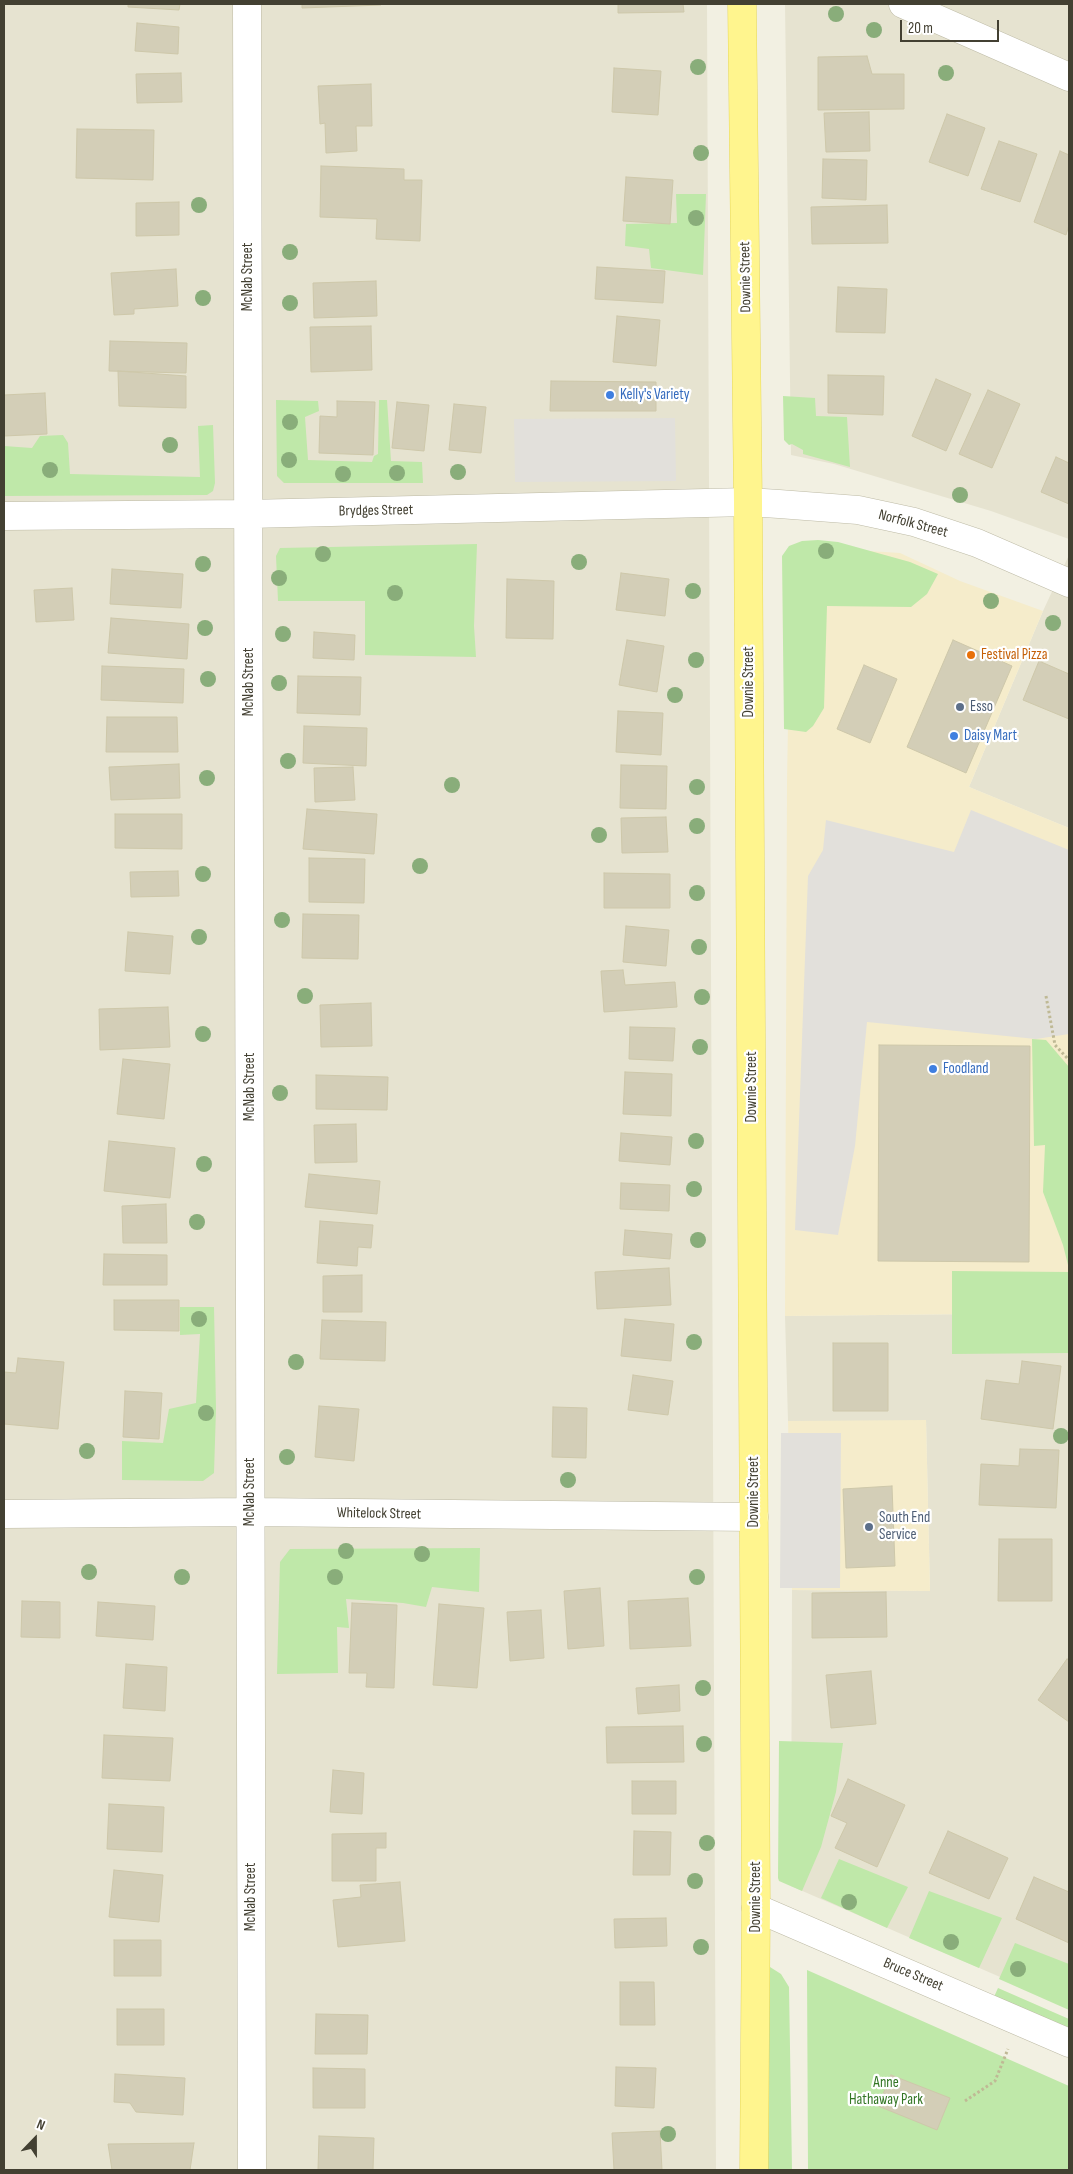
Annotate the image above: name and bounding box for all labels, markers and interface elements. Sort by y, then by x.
scale bar [903,10,1002,42]
text: 20 m [908,19,933,38]
street label: Downie Street [736,241,756,313]
street label: McNab Street [239,243,257,311]
place label: Kelly's Variety [620,386,690,404]
marker: Kelly's Variety [604,389,616,401]
street label: Brydges Street [339,501,413,521]
street label: Norfolk Street [876,506,950,542]
street label: Downie Street [740,646,758,718]
place label: Festival Pizza [981,646,1047,664]
street label: McNab Street [240,648,258,716]
marker: Festival Pizza [965,649,977,661]
place label: Esso [970,698,993,716]
marker: Esso [954,701,966,713]
place label: Daisy Mart [964,727,1017,745]
marker: Daisy Mart [948,730,960,742]
street label: Downie Street [743,1051,761,1123]
street label: McNab Street [241,1053,259,1121]
place label: Foodland [943,1060,988,1078]
marker: Foodland [927,1063,939,1075]
street label: Downie Street [745,1456,763,1528]
street label: McNab Street [241,1458,259,1526]
street label: Whitelock Street [337,1504,421,1524]
place label: South End Service [879,1509,930,1544]
marker: South End Service [863,1521,875,1533]
street label: Downie Street [747,1861,765,1933]
street label: McNab Street [242,1863,260,1931]
street label: Bruce Street [880,1954,946,1996]
park label: Anne Hathaway Park [849,2074,923,2109]
north arrow [10,2114,60,2164]
text: N [34,2115,47,2134]

